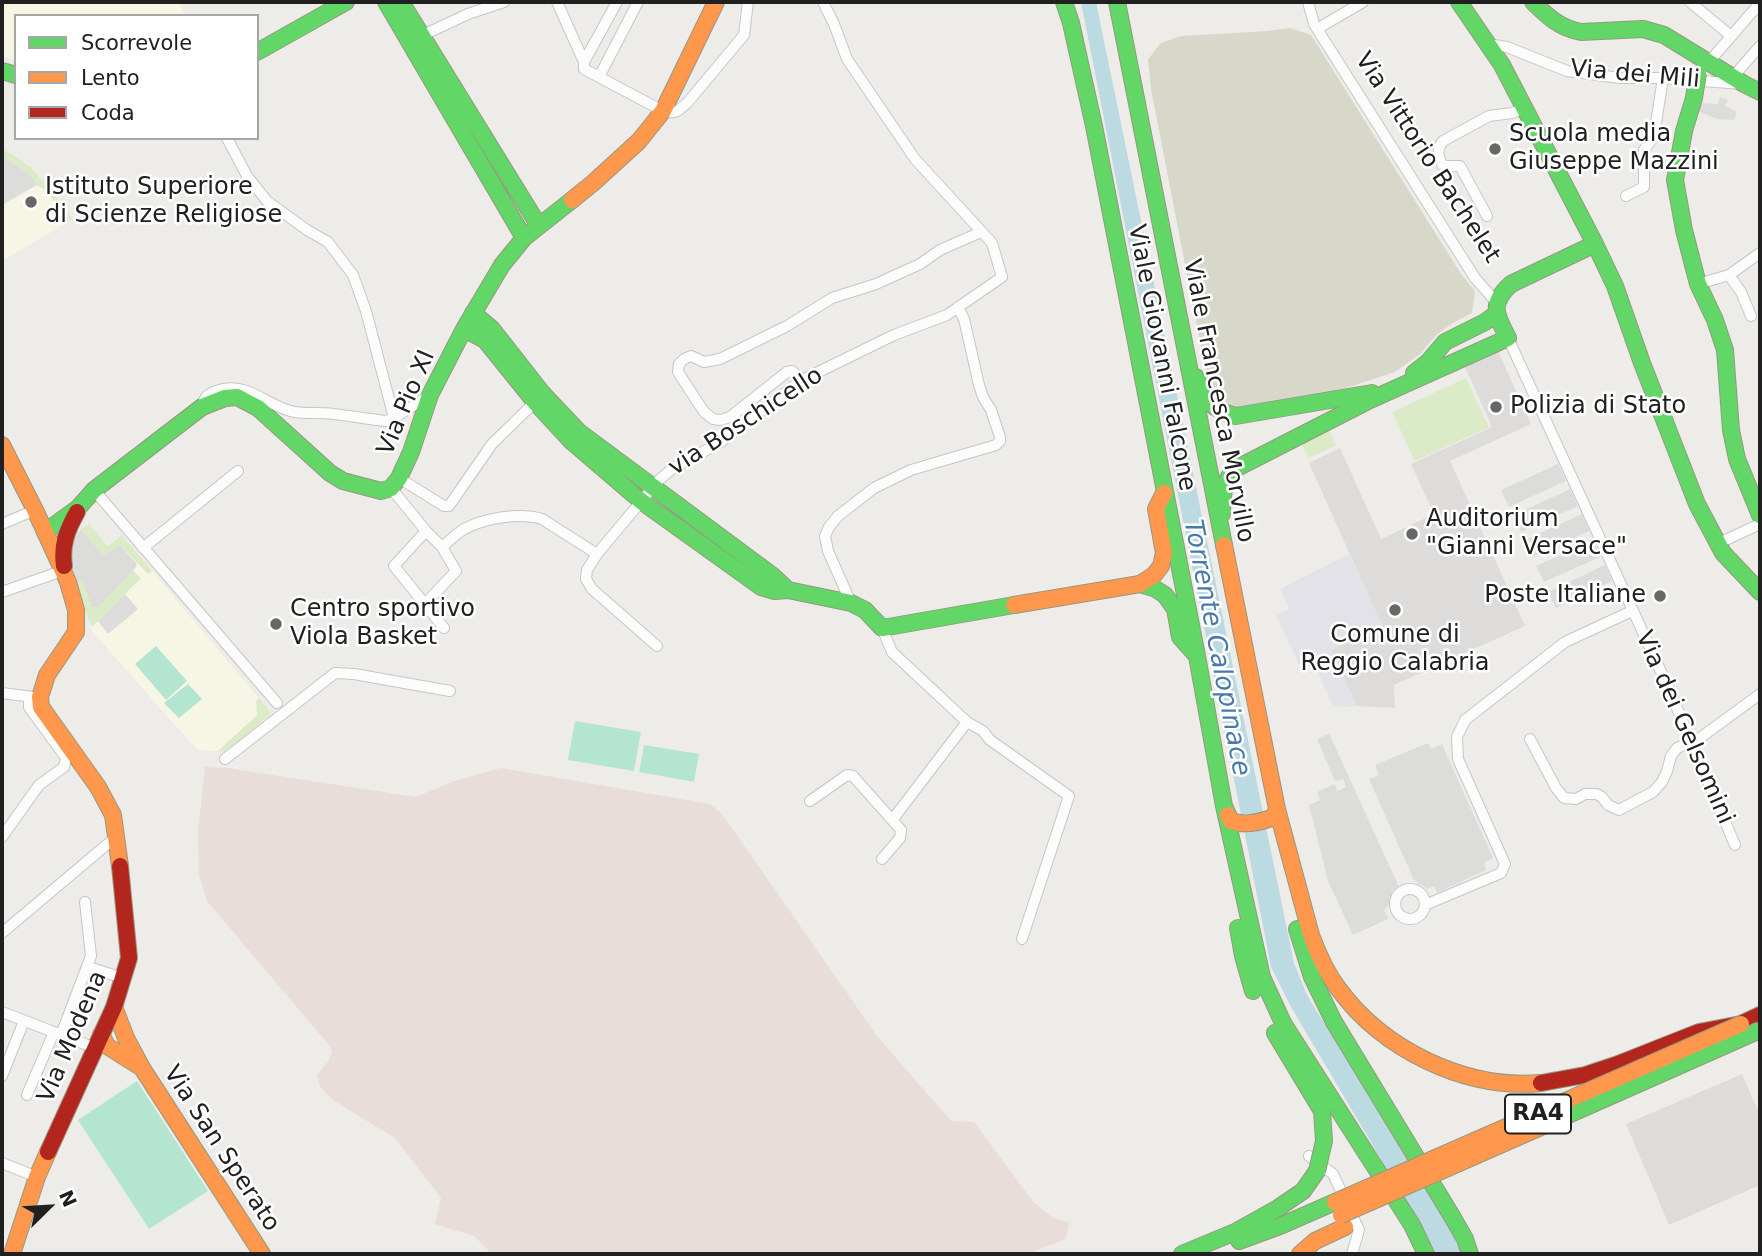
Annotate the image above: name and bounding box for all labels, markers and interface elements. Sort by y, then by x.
legend [14,14,259,140]
text: Scorrevole [81,31,192,55]
street label: Via Vittorio Bachelet [1348,47,1506,269]
street label: Via dei Mili [1569,55,1701,95]
text: Lento [81,66,140,90]
text: Coda [81,101,135,125]
place label: Scuola media Giuseppe Mazzini [1509,121,1719,177]
marker: Scuola media Giuseppe Mazzini [1487,141,1503,157]
place label: Istituto Superiore di Scienze Religiose [45,174,282,230]
marker: Istituto Superiore di Scienze Religiose [23,194,39,210]
street label: Viale Giovanni Falcone [1121,222,1201,494]
street label: Viale Francesca Morvillo [1176,257,1260,545]
street label: Via Pio XI [372,346,442,460]
street label: via Boschicello [664,361,828,483]
place label: Polizia di Stato [1510,393,1686,421]
marker: Polizia di Stato [1488,399,1504,415]
place label: Auditorium "Gianni Versace" [1426,506,1627,562]
water label: Torrente Calopinace [1176,517,1256,779]
marker: Auditorium "Gianni Versace" [1404,526,1420,542]
place label: Poste Italiane [1484,582,1646,610]
marker: Poste Italiane [1652,588,1668,604]
place label: Centro sportivo Viola Basket [290,596,475,652]
marker: Comune di Reggio Calabria [1387,602,1403,618]
marker: Centro sportivo Viola Basket [268,616,284,632]
place label: Comune di Reggio Calabria [1300,622,1490,678]
street label: Via dei Gelsomini [1628,627,1740,829]
street label: Via Modena [32,967,114,1107]
street label: Via San Sperato [157,1061,285,1237]
road number: RA4 [1505,1094,1571,1134]
north arrow [14,1172,84,1242]
text: N [55,1187,81,1210]

